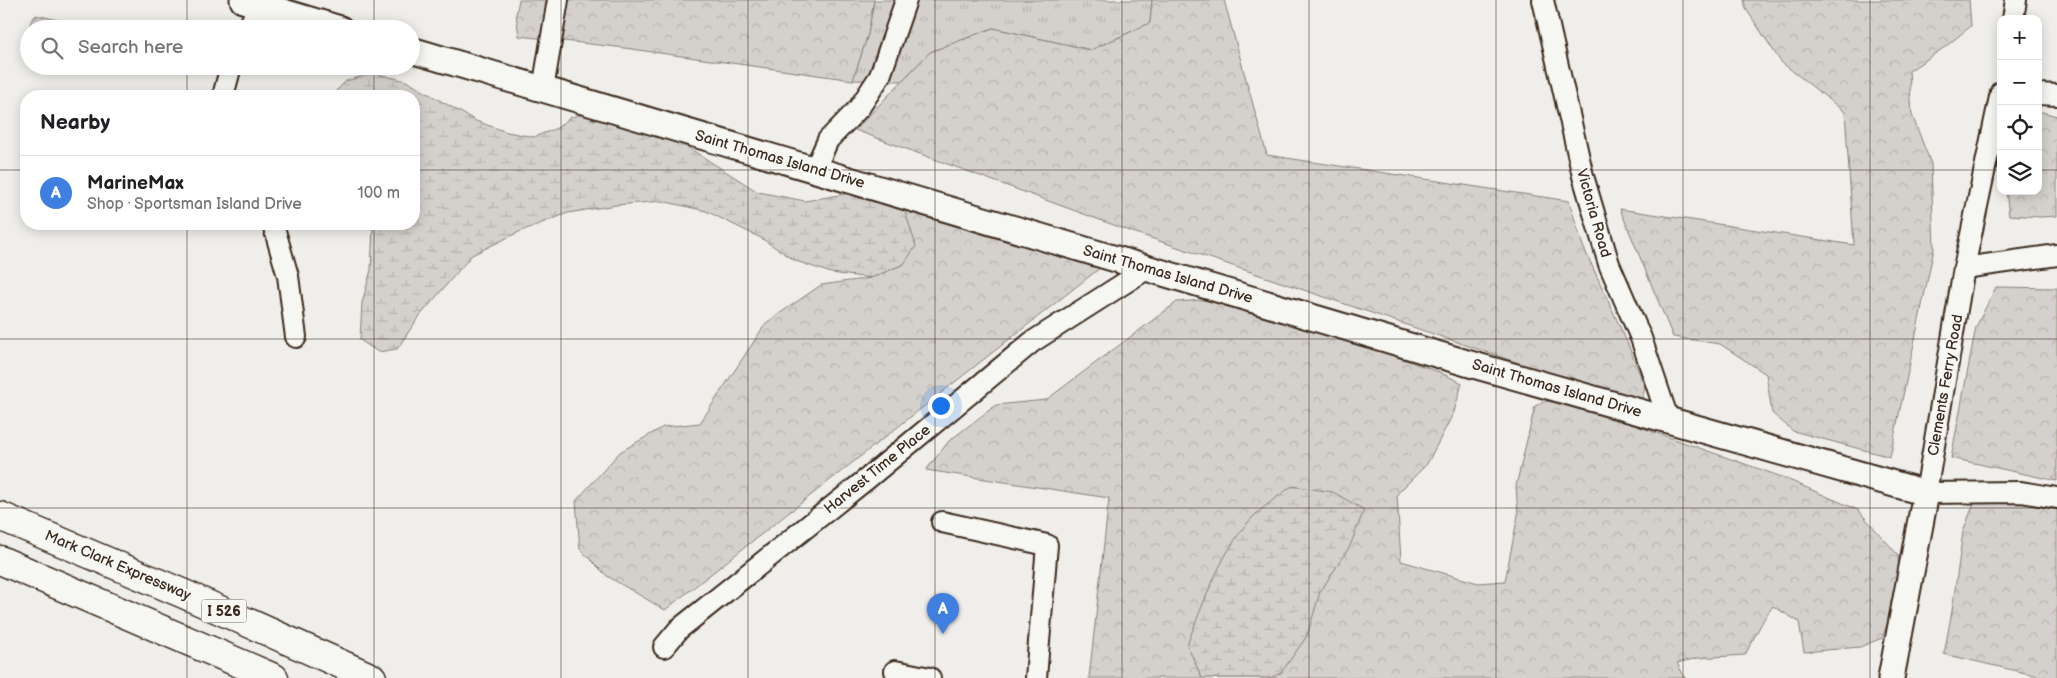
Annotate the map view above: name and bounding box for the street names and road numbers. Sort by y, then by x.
street label: Saint Thomas Island Drive [693,126,867,193]
street label: Victoria Road [1572,167,1615,260]
street label: Saint Thomas Island Drive [1081,241,1255,308]
street label: Clements Ferry Road [1924,313,1967,457]
street label: Saint Thomas Island Drive [1470,355,1644,422]
street label: Harvest Time Place [820,420,935,518]
street label: Mark Clark Expressway [42,526,194,605]
road number: I 526 [202,600,246,622]

